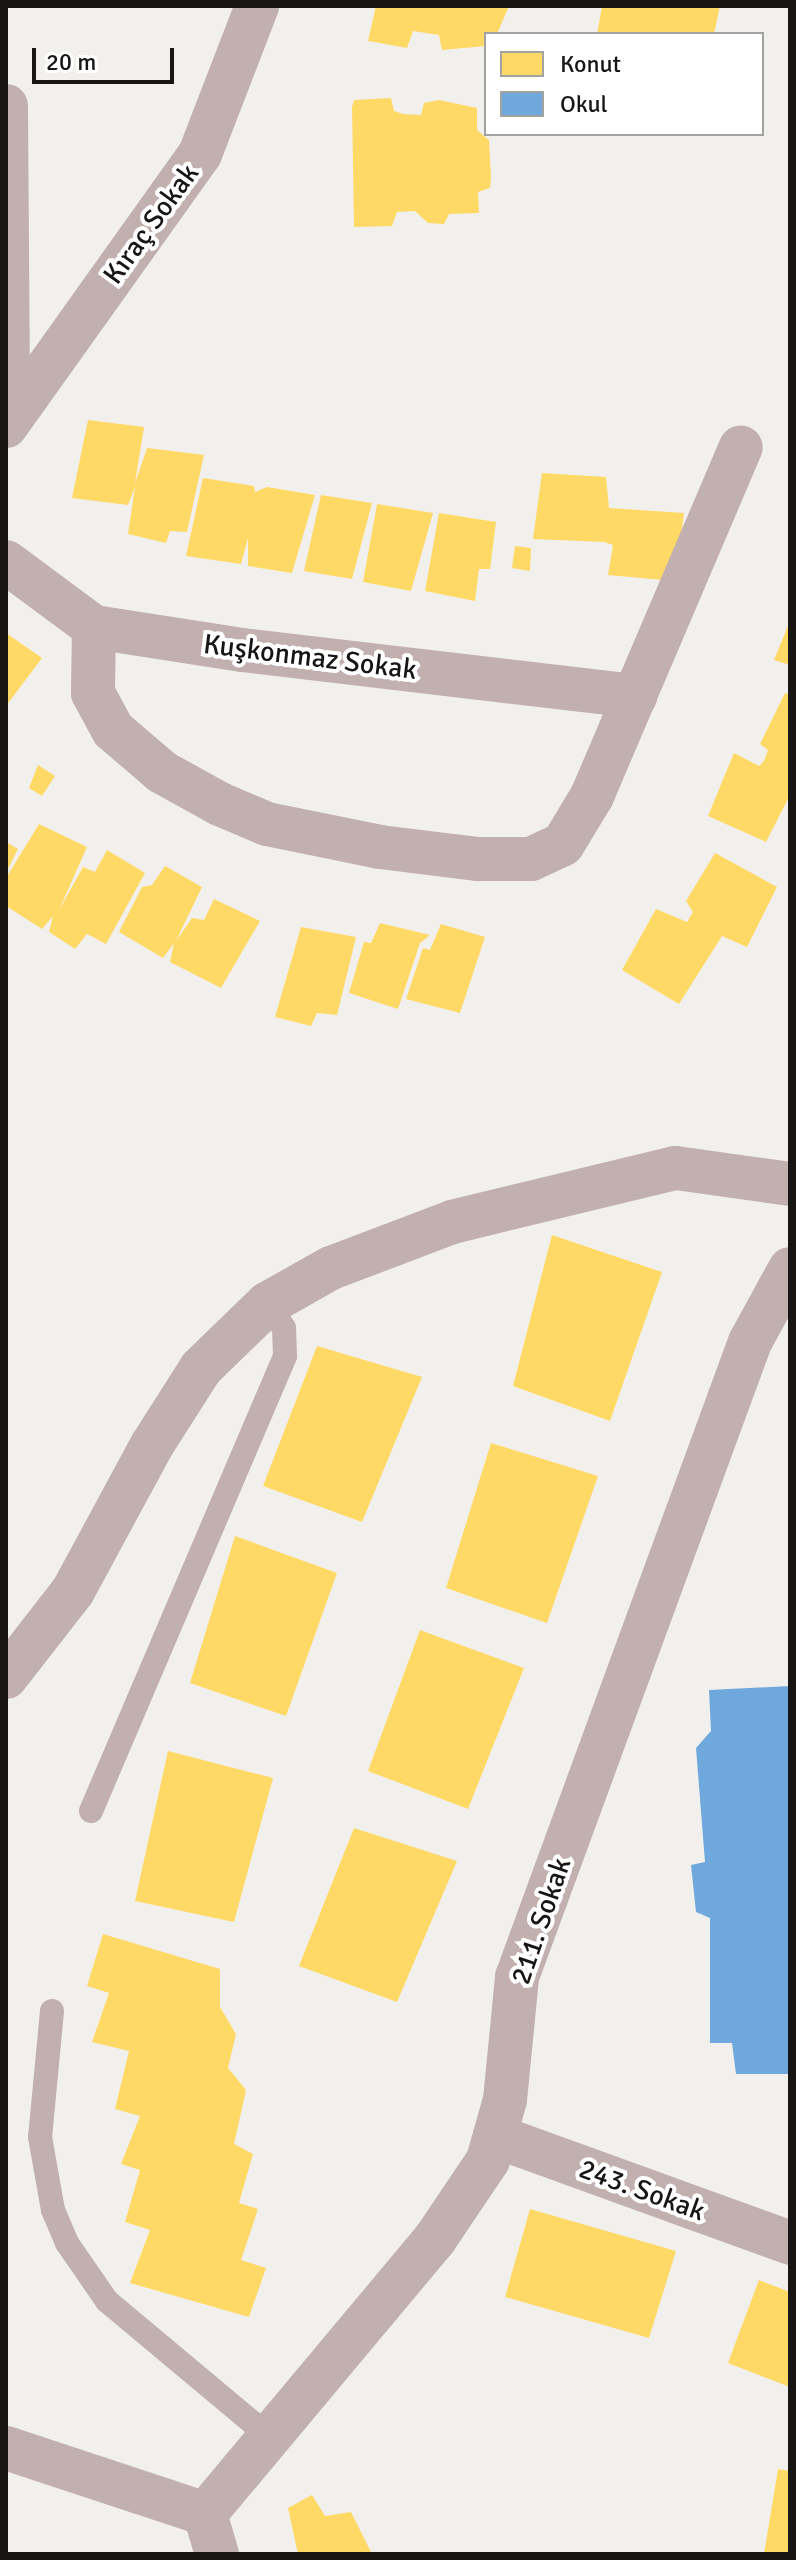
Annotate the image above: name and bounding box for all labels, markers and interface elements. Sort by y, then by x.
scale bar [36,32,178,82]
legend [484,32,764,136]
text: 20 m [46,47,96,77]
text: Konut [560,49,621,79]
text: Okul [560,89,608,119]
street label: Kıraç Sokak [96,157,206,291]
street label: Kuşkonmaz Sokak [201,627,419,687]
street label: 211. Sokak [504,1853,578,1989]
street label: 243. Sokak [575,2152,709,2228]

